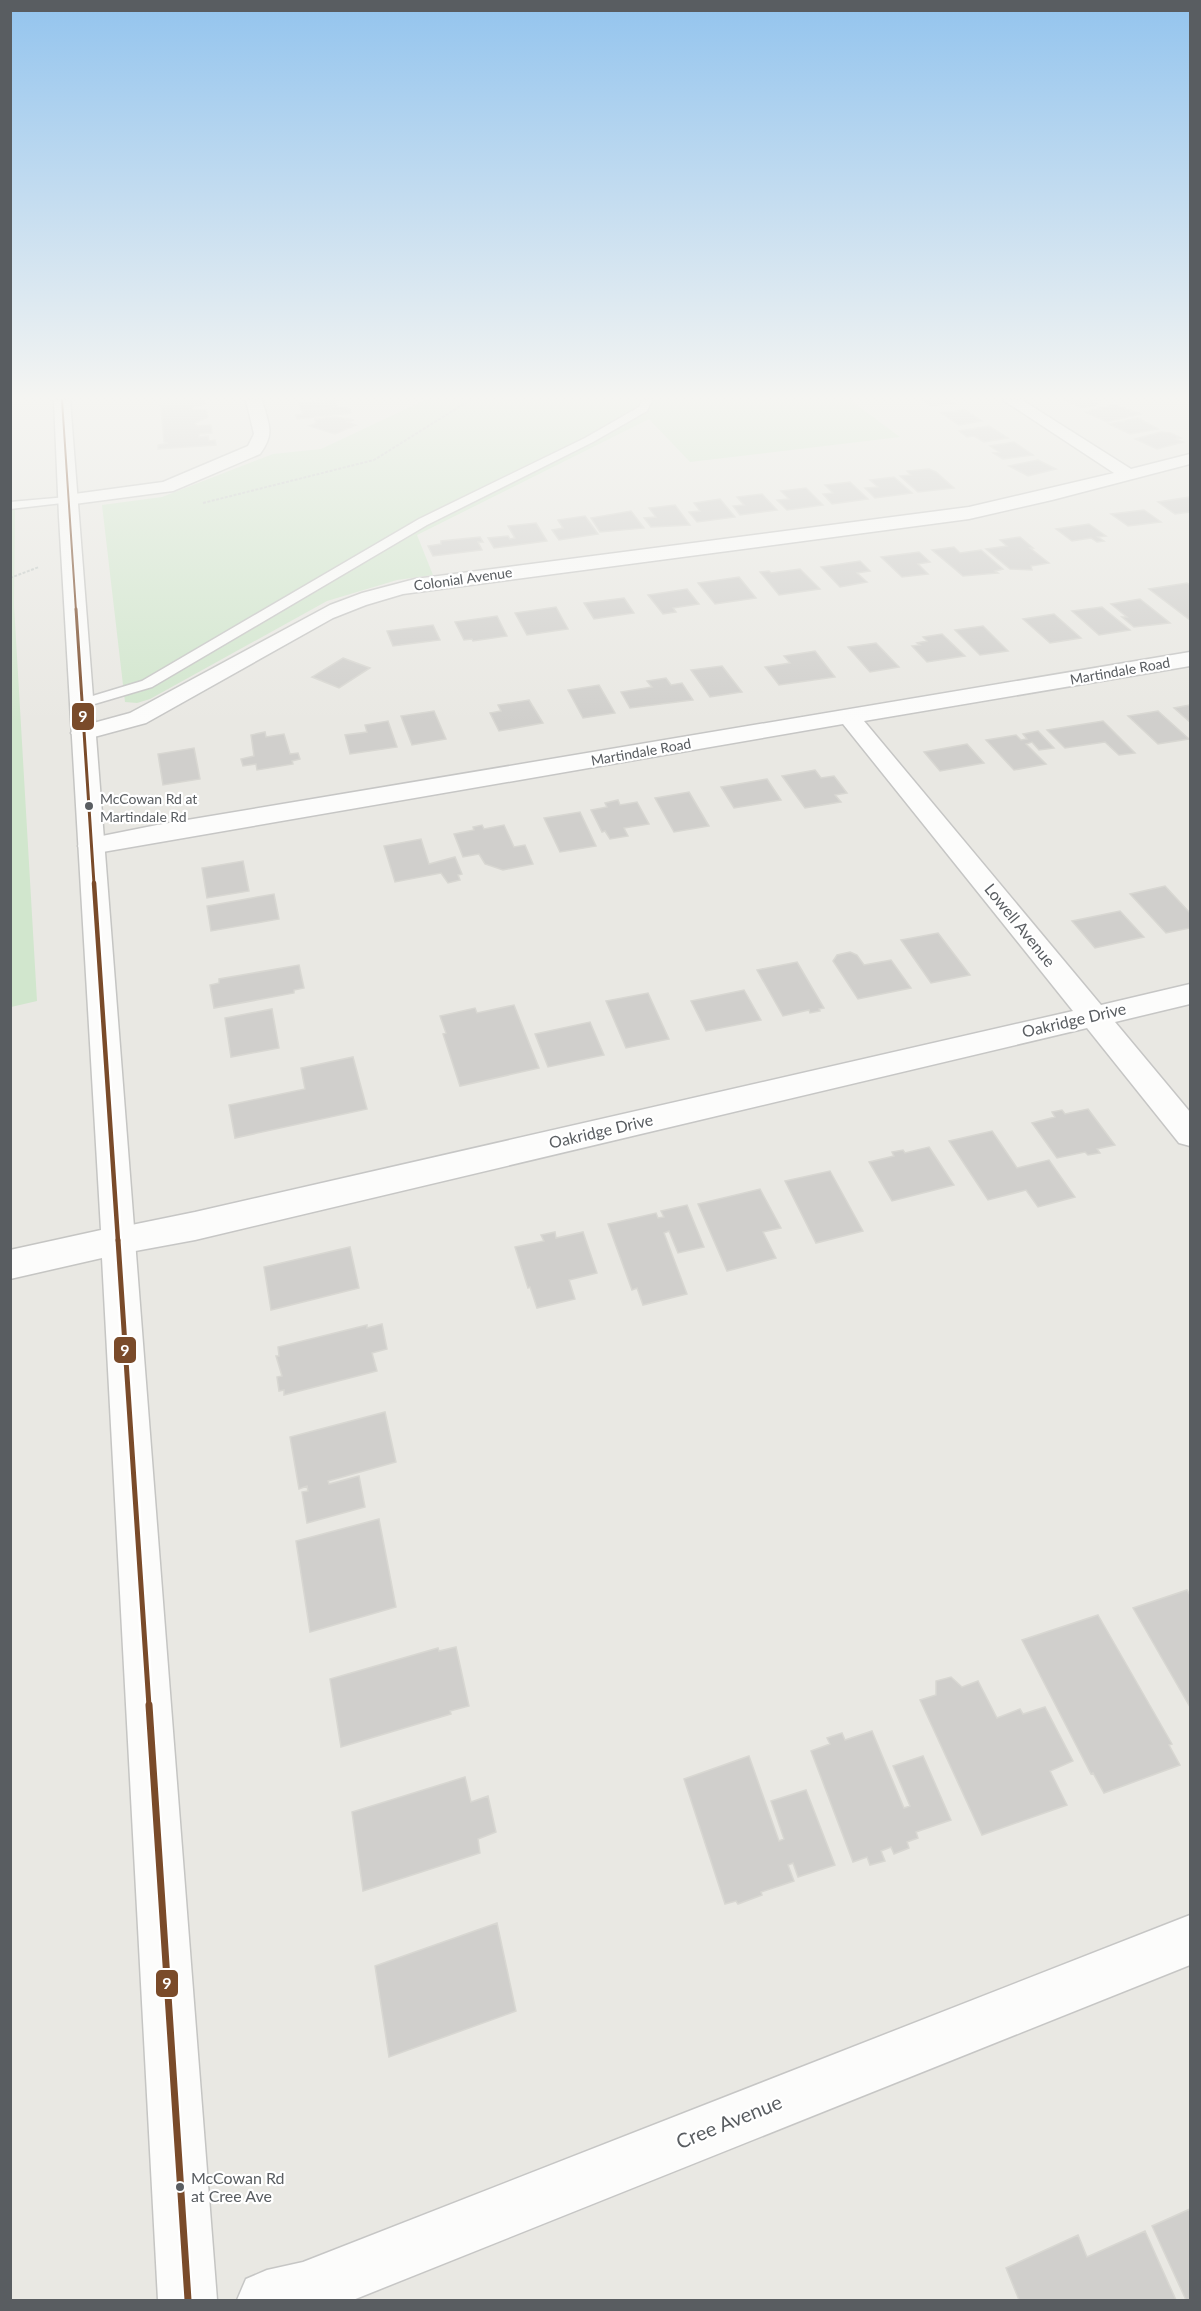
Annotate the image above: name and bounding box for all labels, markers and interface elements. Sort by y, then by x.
street label: Colonial Avenue [413,563,513,594]
street label: Martindale Road [1068,653,1171,688]
line badge: 9 [71,702,95,731]
text: 9 [78,706,88,725]
street label: Martindale Road [589,734,692,769]
place label: McCowan Rd at Martindale Rd [100,790,197,825]
marker: McCowan Rd at Martindale Rd [83,800,95,812]
street label: Lowell Avenue [981,879,1060,970]
street label: Oakridge Drive [1020,998,1128,1041]
street label: Oakridge Drive [547,1109,655,1152]
line badge: 9 [113,1336,137,1364]
text: 9 [120,1340,130,1359]
line badge: 9 [155,1969,179,1998]
text: 9 [162,1973,172,1992]
street label: Cree Avenue [672,2089,785,2153]
place label: McCowan Rd at Cree Ave [191,2168,285,2205]
marker: McCowan Rd at Cree Ave [174,2181,186,2193]

